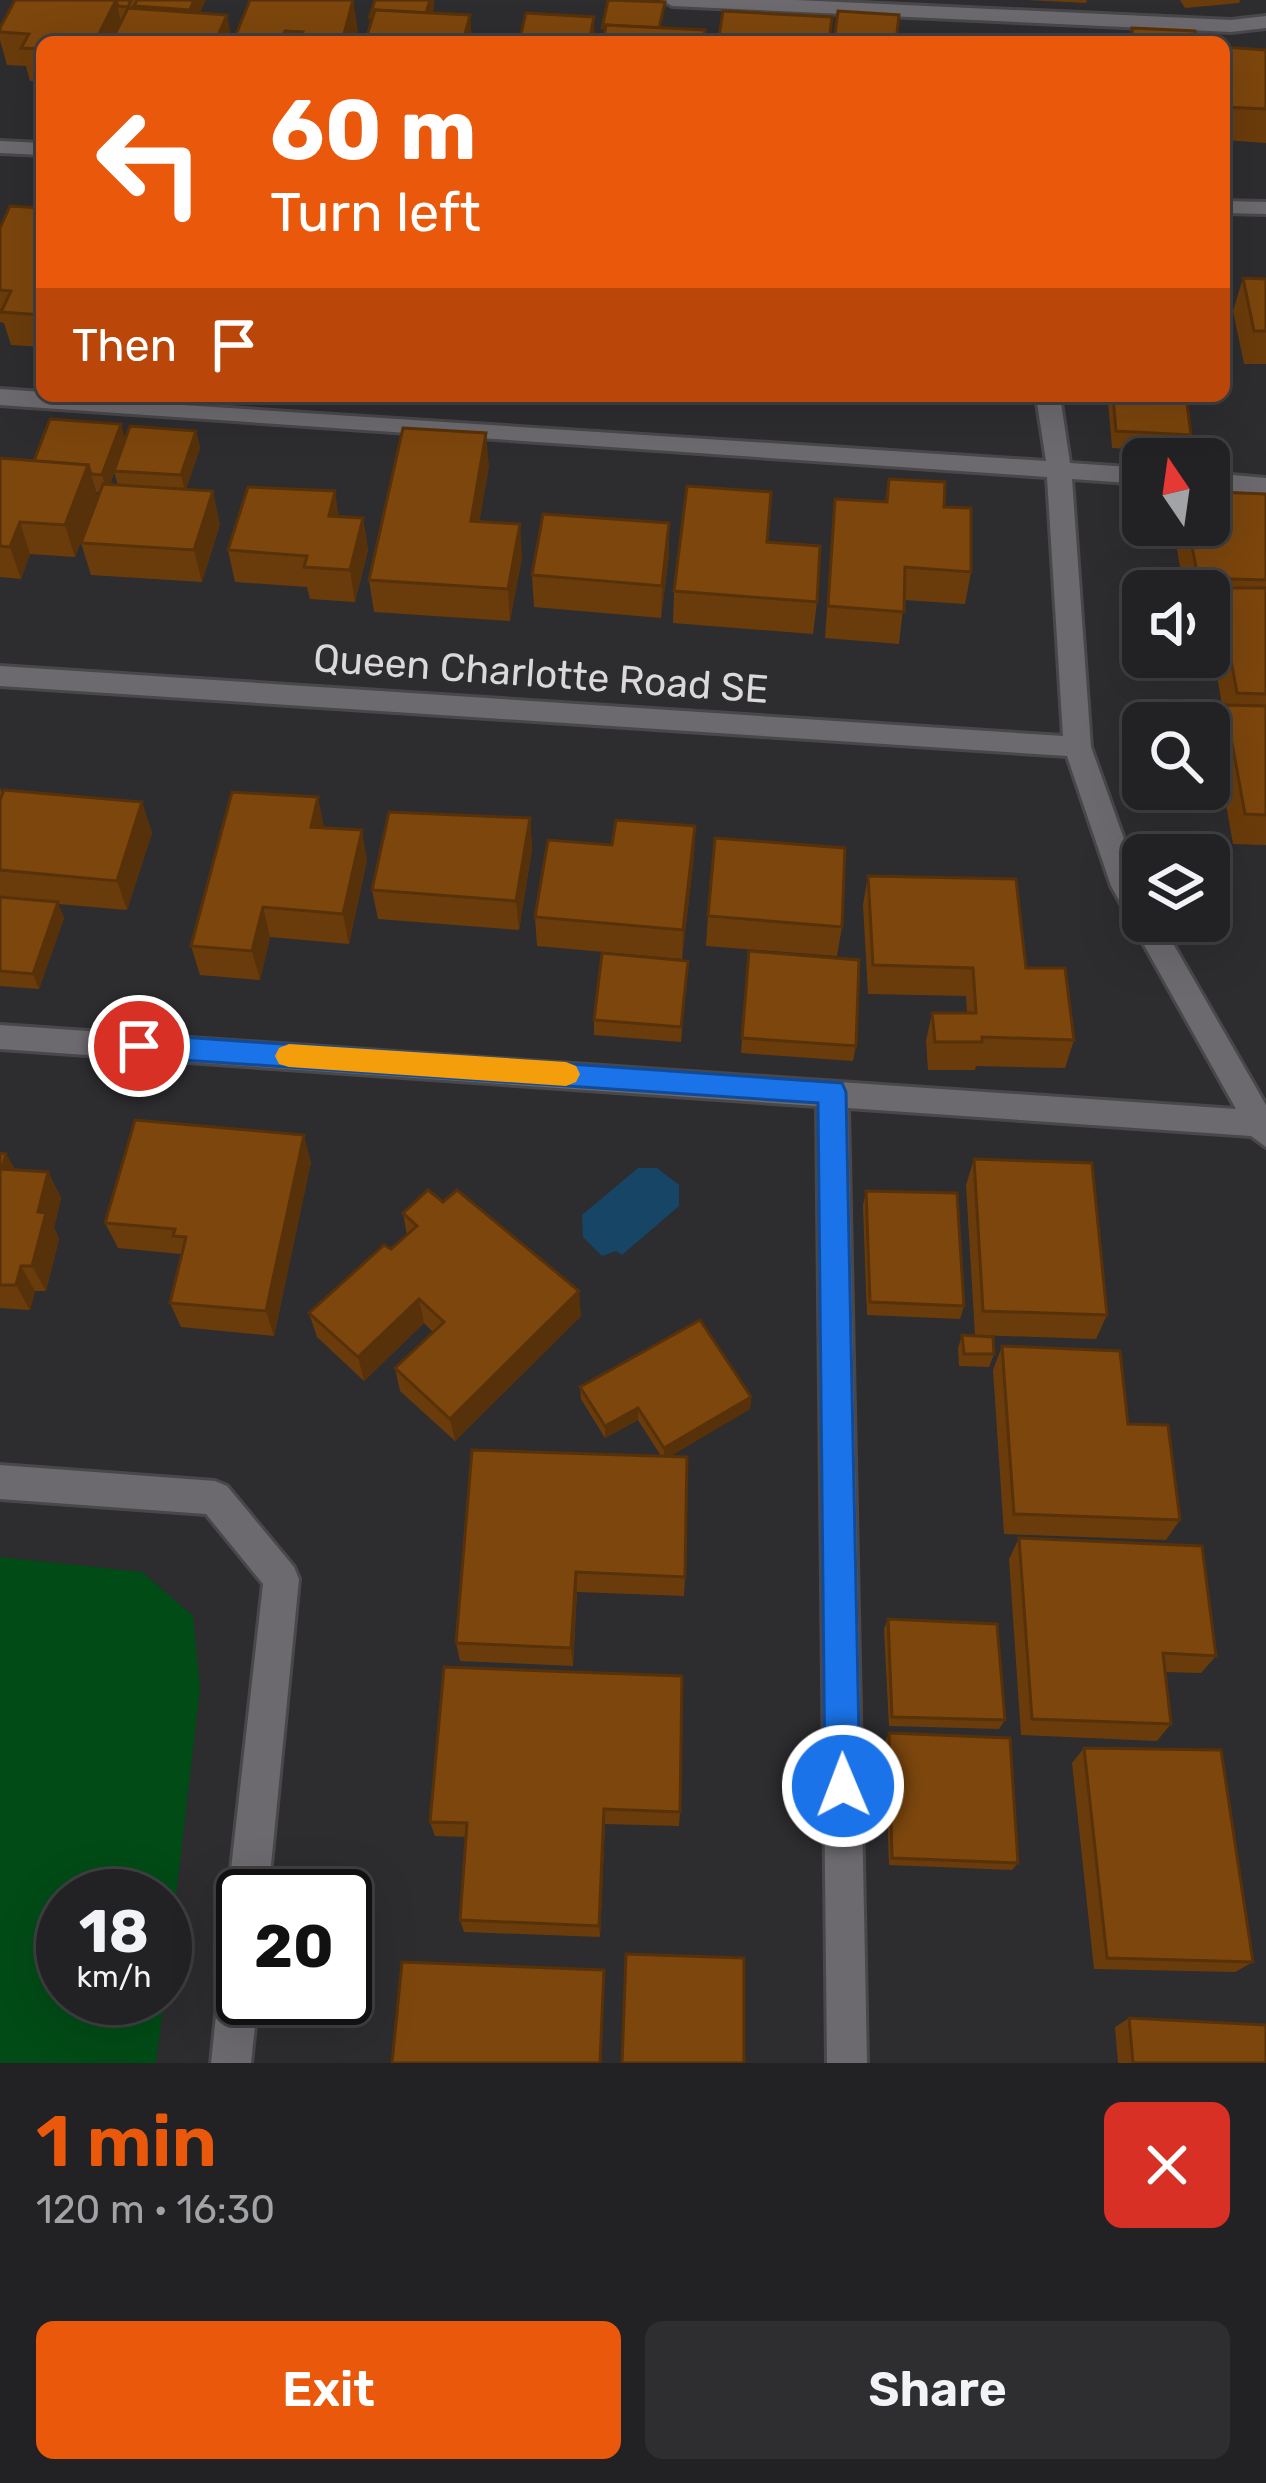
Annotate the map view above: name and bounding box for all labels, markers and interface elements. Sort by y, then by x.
text: 60 m [270,80,477,180]
icon: left [72,84,228,240]
text: Turn left [270,181,481,245]
icon: arrive [201,312,267,378]
text: Then [72,319,177,372]
north arrow [1122,438,1230,546]
map controls [1122,438,1230,942]
button: sound [1122,570,1230,678]
street label: Queen Charlotte Road SE [312,635,770,713]
button: search [1122,702,1230,810]
button: layers [1122,834,1230,942]
pin [88,995,190,1097]
icon: arrive [106,1013,172,1079]
position arrow [780,1723,906,1849]
speed limit sign: 20 [216,1869,372,2025]
text: 18 [79,1896,149,1967]
text: km/h [77,1959,151,1995]
text: 1 min [36,2099,217,2184]
button: close [1104,2102,1230,2228]
text: 120 m · 16:30 [36,2187,275,2233]
button: Exit [36,2321,621,2459]
button: Share [645,2321,1230,2459]

